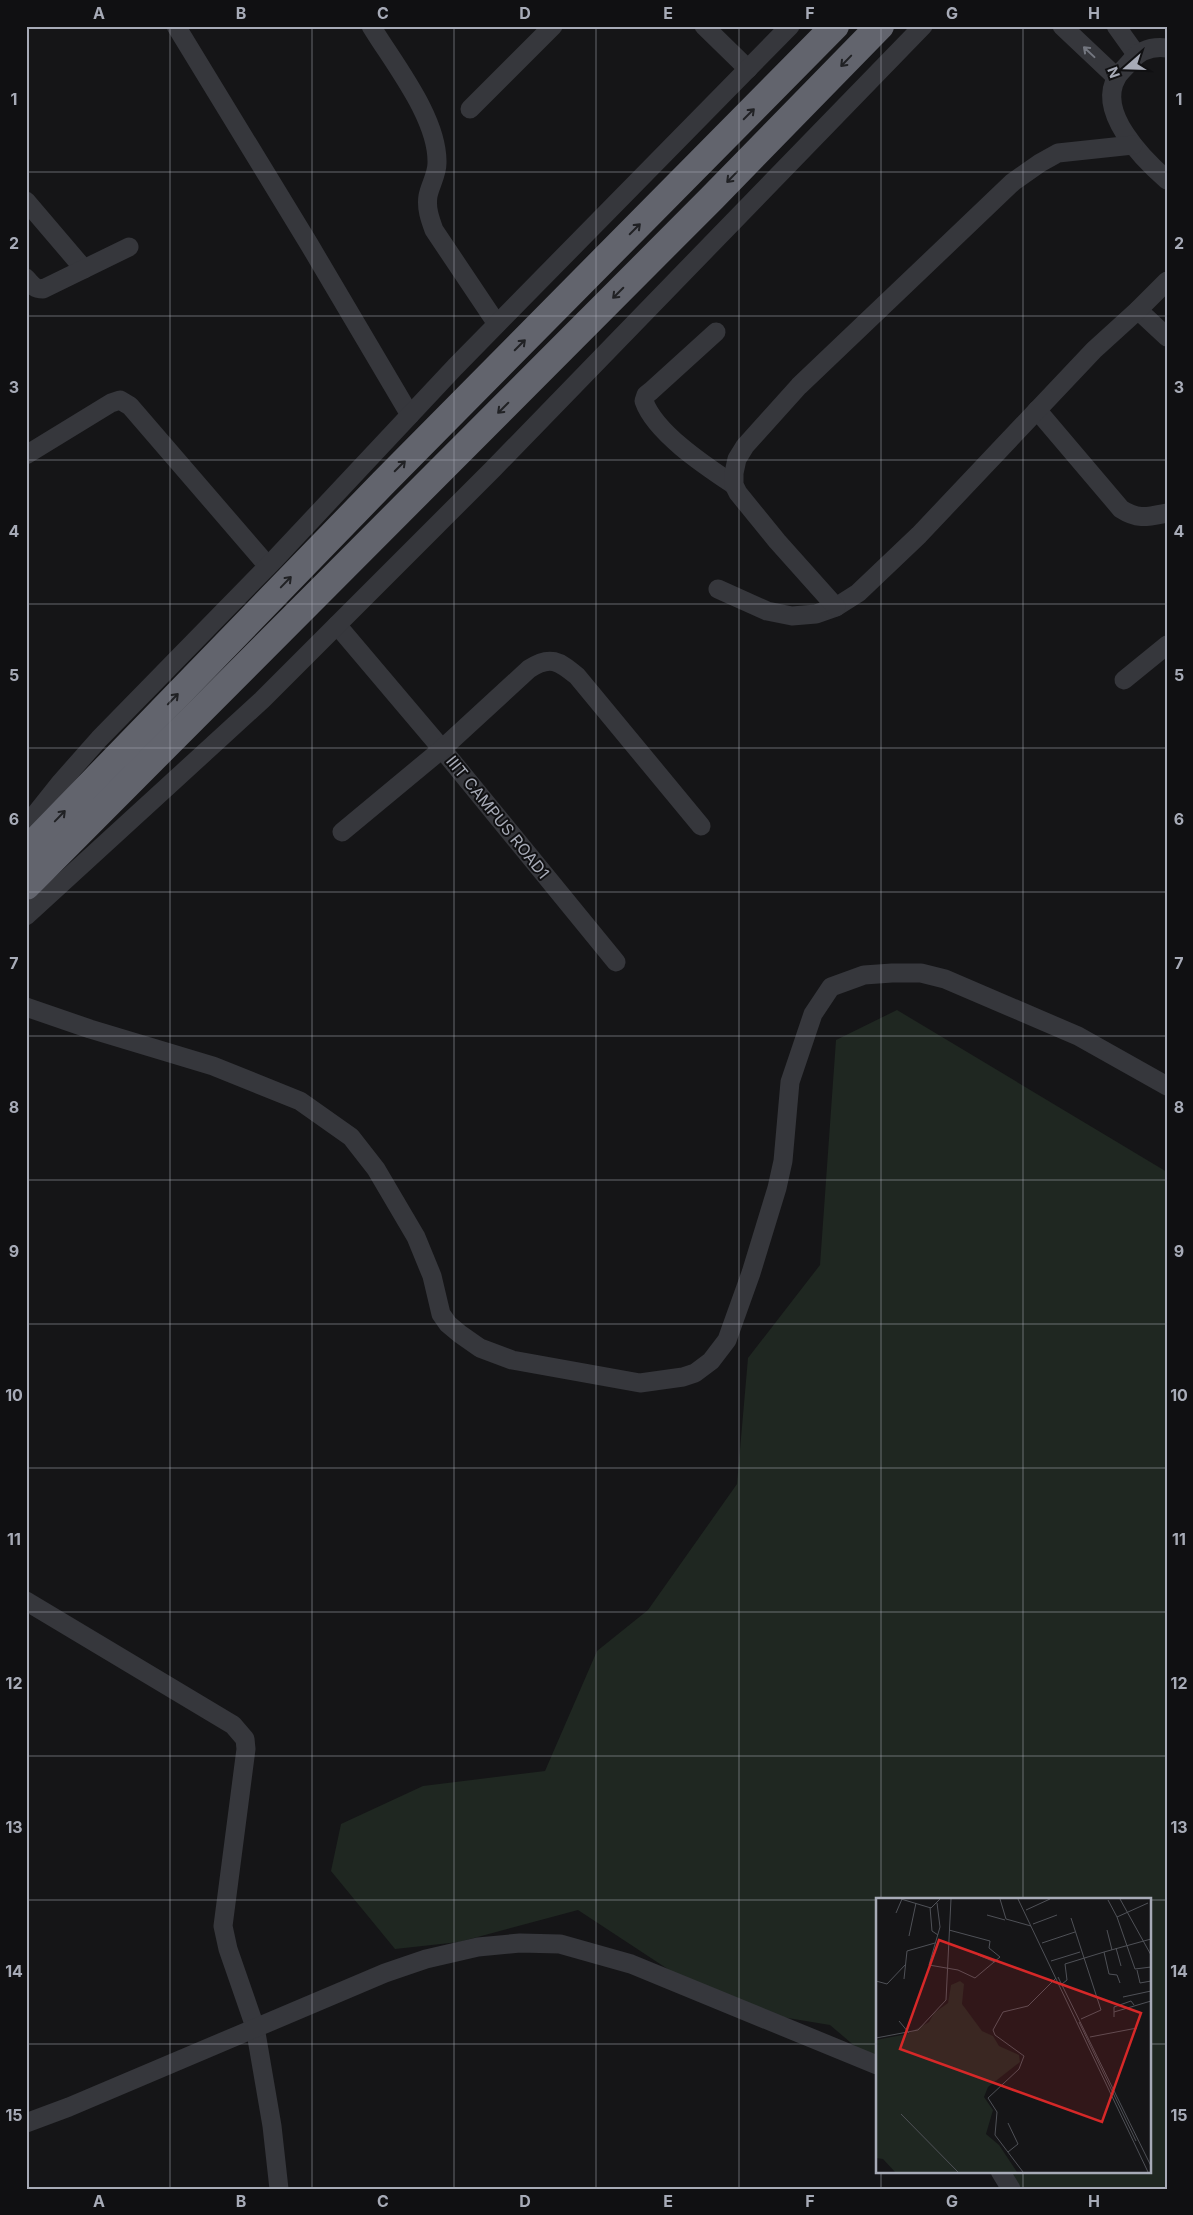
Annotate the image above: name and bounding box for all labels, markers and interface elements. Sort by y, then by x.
text: A [93,3,105,23]
text: B [236,3,246,23]
text: C [377,3,389,23]
text: D [519,3,531,23]
text: E [663,3,673,23]
text: F [805,3,815,23]
text: G [946,3,958,23]
text: H [1088,3,1100,23]
north arrow [1100,42,1150,92]
one-way arrow [1083,46,1096,58]
one-way arrow [840,55,852,67]
text: N [1104,65,1123,81]
text: 1 [11,89,17,109]
text: 1 [1176,89,1182,109]
one-way arrow [743,107,755,120]
one-way arrow [727,171,739,183]
one-way arrow [629,223,641,236]
text: 2 [9,233,19,253]
text: 2 [1174,233,1184,253]
one-way arrow [612,286,624,299]
one-way arrow [514,339,526,351]
text: 3 [9,377,19,397]
text: 3 [1174,377,1184,397]
one-way arrow [497,402,509,414]
one-way arrow [393,460,406,472]
text: 4 [9,521,20,541]
text: 4 [1174,521,1185,541]
one-way arrow [280,576,292,589]
text: 5 [9,665,19,685]
text: 5 [1174,665,1184,685]
one-way arrow [167,693,179,705]
street label: IIIT CAMPUS ROAD1 [442,751,554,883]
text: 6 [9,809,19,829]
text: 6 [1174,809,1184,829]
one-way arrow [54,810,66,822]
text: 7 [9,953,19,973]
text: 7 [1174,953,1184,973]
text: 8 [9,1097,19,1117]
text: 8 [1174,1097,1184,1117]
text: 9 [9,1241,19,1261]
text: 9 [1174,1241,1184,1261]
text: 10 [5,1385,23,1405]
text: 10 [1170,1385,1188,1405]
text: 11 [7,1529,21,1549]
text: 11 [1172,1529,1186,1549]
text: 12 [6,1673,22,1693]
text: 12 [1171,1673,1187,1693]
text: 13 [5,1817,23,1837]
text: 13 [1170,1817,1188,1837]
inset map [876,1898,1150,2172]
text: 14 [5,1961,23,1981]
text: 14 [1170,1961,1188,1981]
text: 15 [5,2105,23,2125]
text: 15 [1170,2105,1188,2125]
text: A [93,2191,105,2211]
text: B [236,2191,246,2211]
text: C [377,2191,389,2211]
text: D [519,2191,531,2211]
text: E [663,2191,673,2211]
text: F [805,2191,815,2211]
text: G [946,2191,958,2211]
text: H [1088,2191,1100,2211]

